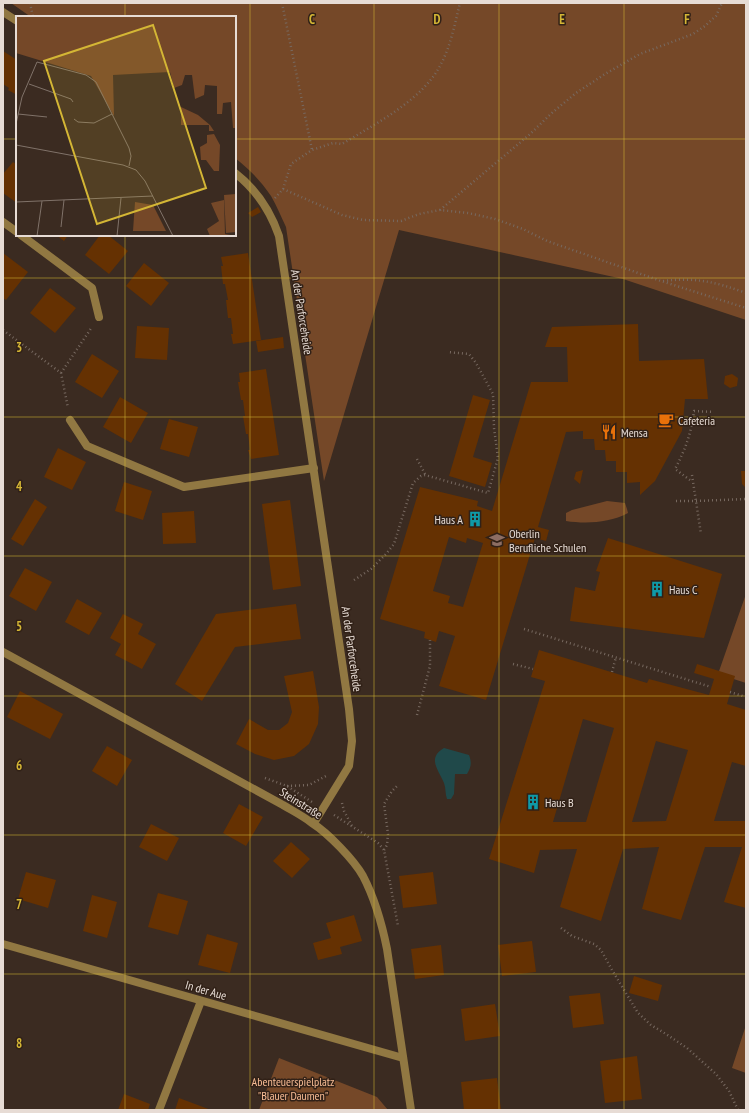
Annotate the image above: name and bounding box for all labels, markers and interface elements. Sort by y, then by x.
text: C [309,11,315,28]
text: D [434,11,441,28]
text: E [559,11,565,28]
text: F [684,11,690,28]
inset map [16,16,236,236]
street label: An der Parforceheide [288,268,316,356]
text: 3 [16,339,22,356]
cafe icon: Cafeteria [657,411,675,429]
place label: Cafeteria [678,413,715,428]
restaurant icon: Mensa [600,423,618,441]
place label: Mensa [621,425,648,440]
text: 4 [16,478,23,495]
building icon: Haus A [466,510,484,528]
place label: Haus A [435,512,463,527]
place label: Oberlin Berufliche Schulen [509,526,586,555]
school or university icon: Oberlin Berufliche Schulen [488,531,506,549]
building icon: Haus C [648,580,666,598]
place label: Haus C [669,582,698,597]
street label: An der Parforceheide [339,605,365,693]
text: 5 [16,618,22,635]
text: 6 [16,757,22,774]
street label: Steinstraße [277,784,325,822]
building icon: Haus B [524,793,542,811]
place label: Haus B [545,795,574,810]
text: 7 [16,896,22,913]
street label: In der Aue [184,977,228,1003]
text: 8 [16,1035,22,1052]
park label: Abenteuerspielplatz "Blauer Daumen" [252,1074,334,1103]

